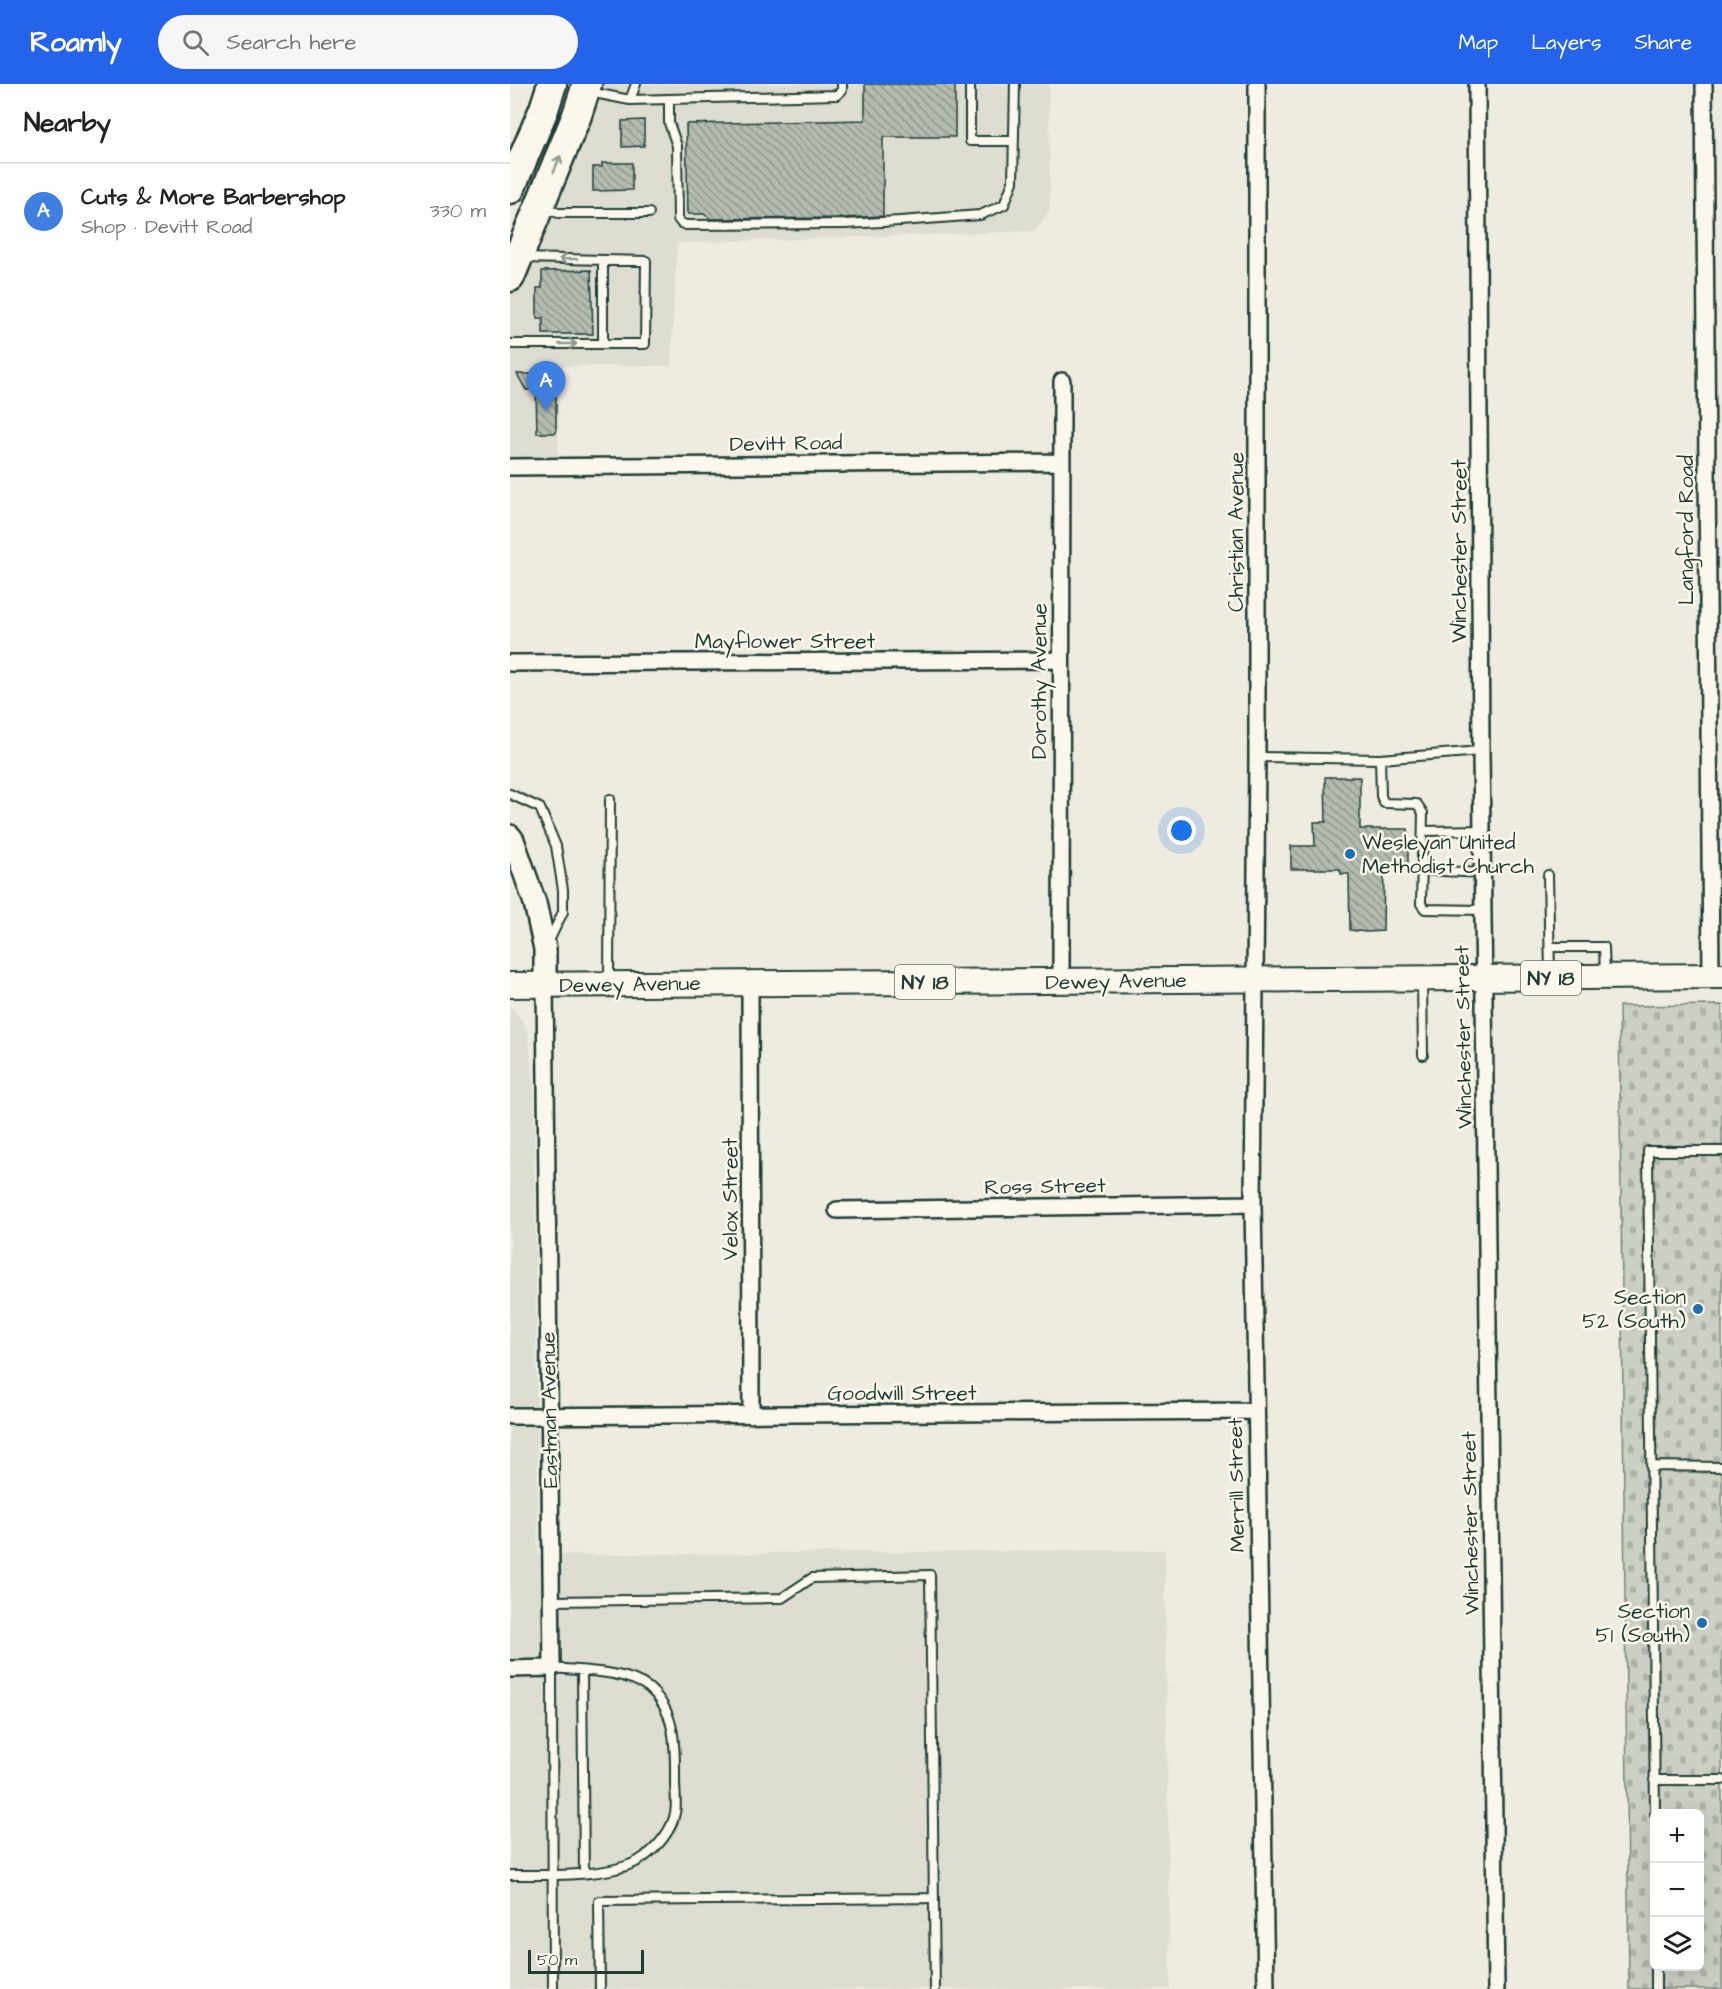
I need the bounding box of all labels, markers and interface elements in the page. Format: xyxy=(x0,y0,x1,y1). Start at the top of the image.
search box xyxy=(158,15,578,69)
text: Roamly xyxy=(30,23,122,62)
icon: search xyxy=(179,26,212,59)
text: Search here xyxy=(227,27,356,58)
text: Map xyxy=(1458,28,1498,57)
text: Layers xyxy=(1531,28,1601,57)
text: Share xyxy=(1634,28,1692,57)
text: Nearby xyxy=(24,105,111,141)
one-way arrow xyxy=(552,156,563,174)
text: Cuts & More Barbershop xyxy=(81,182,345,213)
text: A xyxy=(37,197,50,225)
text: 330 m xyxy=(429,197,486,225)
text: Shop · Devitt Road xyxy=(81,213,252,241)
one-way arrow xyxy=(559,254,579,265)
one-way arrow xyxy=(558,338,578,350)
pin: A xyxy=(526,362,566,411)
street label: Devitt Road xyxy=(729,428,843,459)
street label: Christian Avenue xyxy=(1222,452,1251,612)
street label: Langford Road xyxy=(1672,455,1703,605)
street label: Winchester Street xyxy=(1445,459,1474,643)
street label: Dorothy Avenue xyxy=(1025,603,1056,759)
street label: Mayflower Street xyxy=(695,627,876,658)
your location xyxy=(1167,816,1196,845)
place label: Wesleyan United Methodist Church xyxy=(1362,828,1535,881)
marker: Wesleyan United Methodist Church xyxy=(1343,847,1357,861)
street label: Winchester Street xyxy=(1447,944,1480,1129)
road number: NY 18 xyxy=(1521,961,1581,995)
road number: NY 18 xyxy=(895,965,955,999)
street label: Dewey Avenue xyxy=(1045,966,1187,999)
street label: Dewey Avenue xyxy=(559,969,701,1002)
street label: Velox Street xyxy=(716,1137,745,1260)
street label: Ross Street xyxy=(984,1171,1106,1202)
place label: Section 52 (South) xyxy=(1582,1283,1686,1336)
marker: Section 52 (South) xyxy=(1691,1302,1705,1316)
street label: Eastman Avenue xyxy=(534,1332,565,1488)
street label: Goodwill Street xyxy=(828,1379,977,1408)
street label: Merrill Street xyxy=(1221,1417,1252,1553)
street label: Winchester Street xyxy=(1454,1430,1487,1615)
place label: Section 51 (South) xyxy=(1596,1597,1690,1650)
marker: Section 51 (South) xyxy=(1695,1616,1709,1630)
map controls xyxy=(1650,1809,1704,1971)
button: + xyxy=(1650,1809,1704,1863)
button: − xyxy=(1650,1863,1704,1917)
button: layers xyxy=(1650,1917,1704,1971)
scale bar xyxy=(528,1947,644,1974)
text: 50 m xyxy=(537,1949,577,1971)

